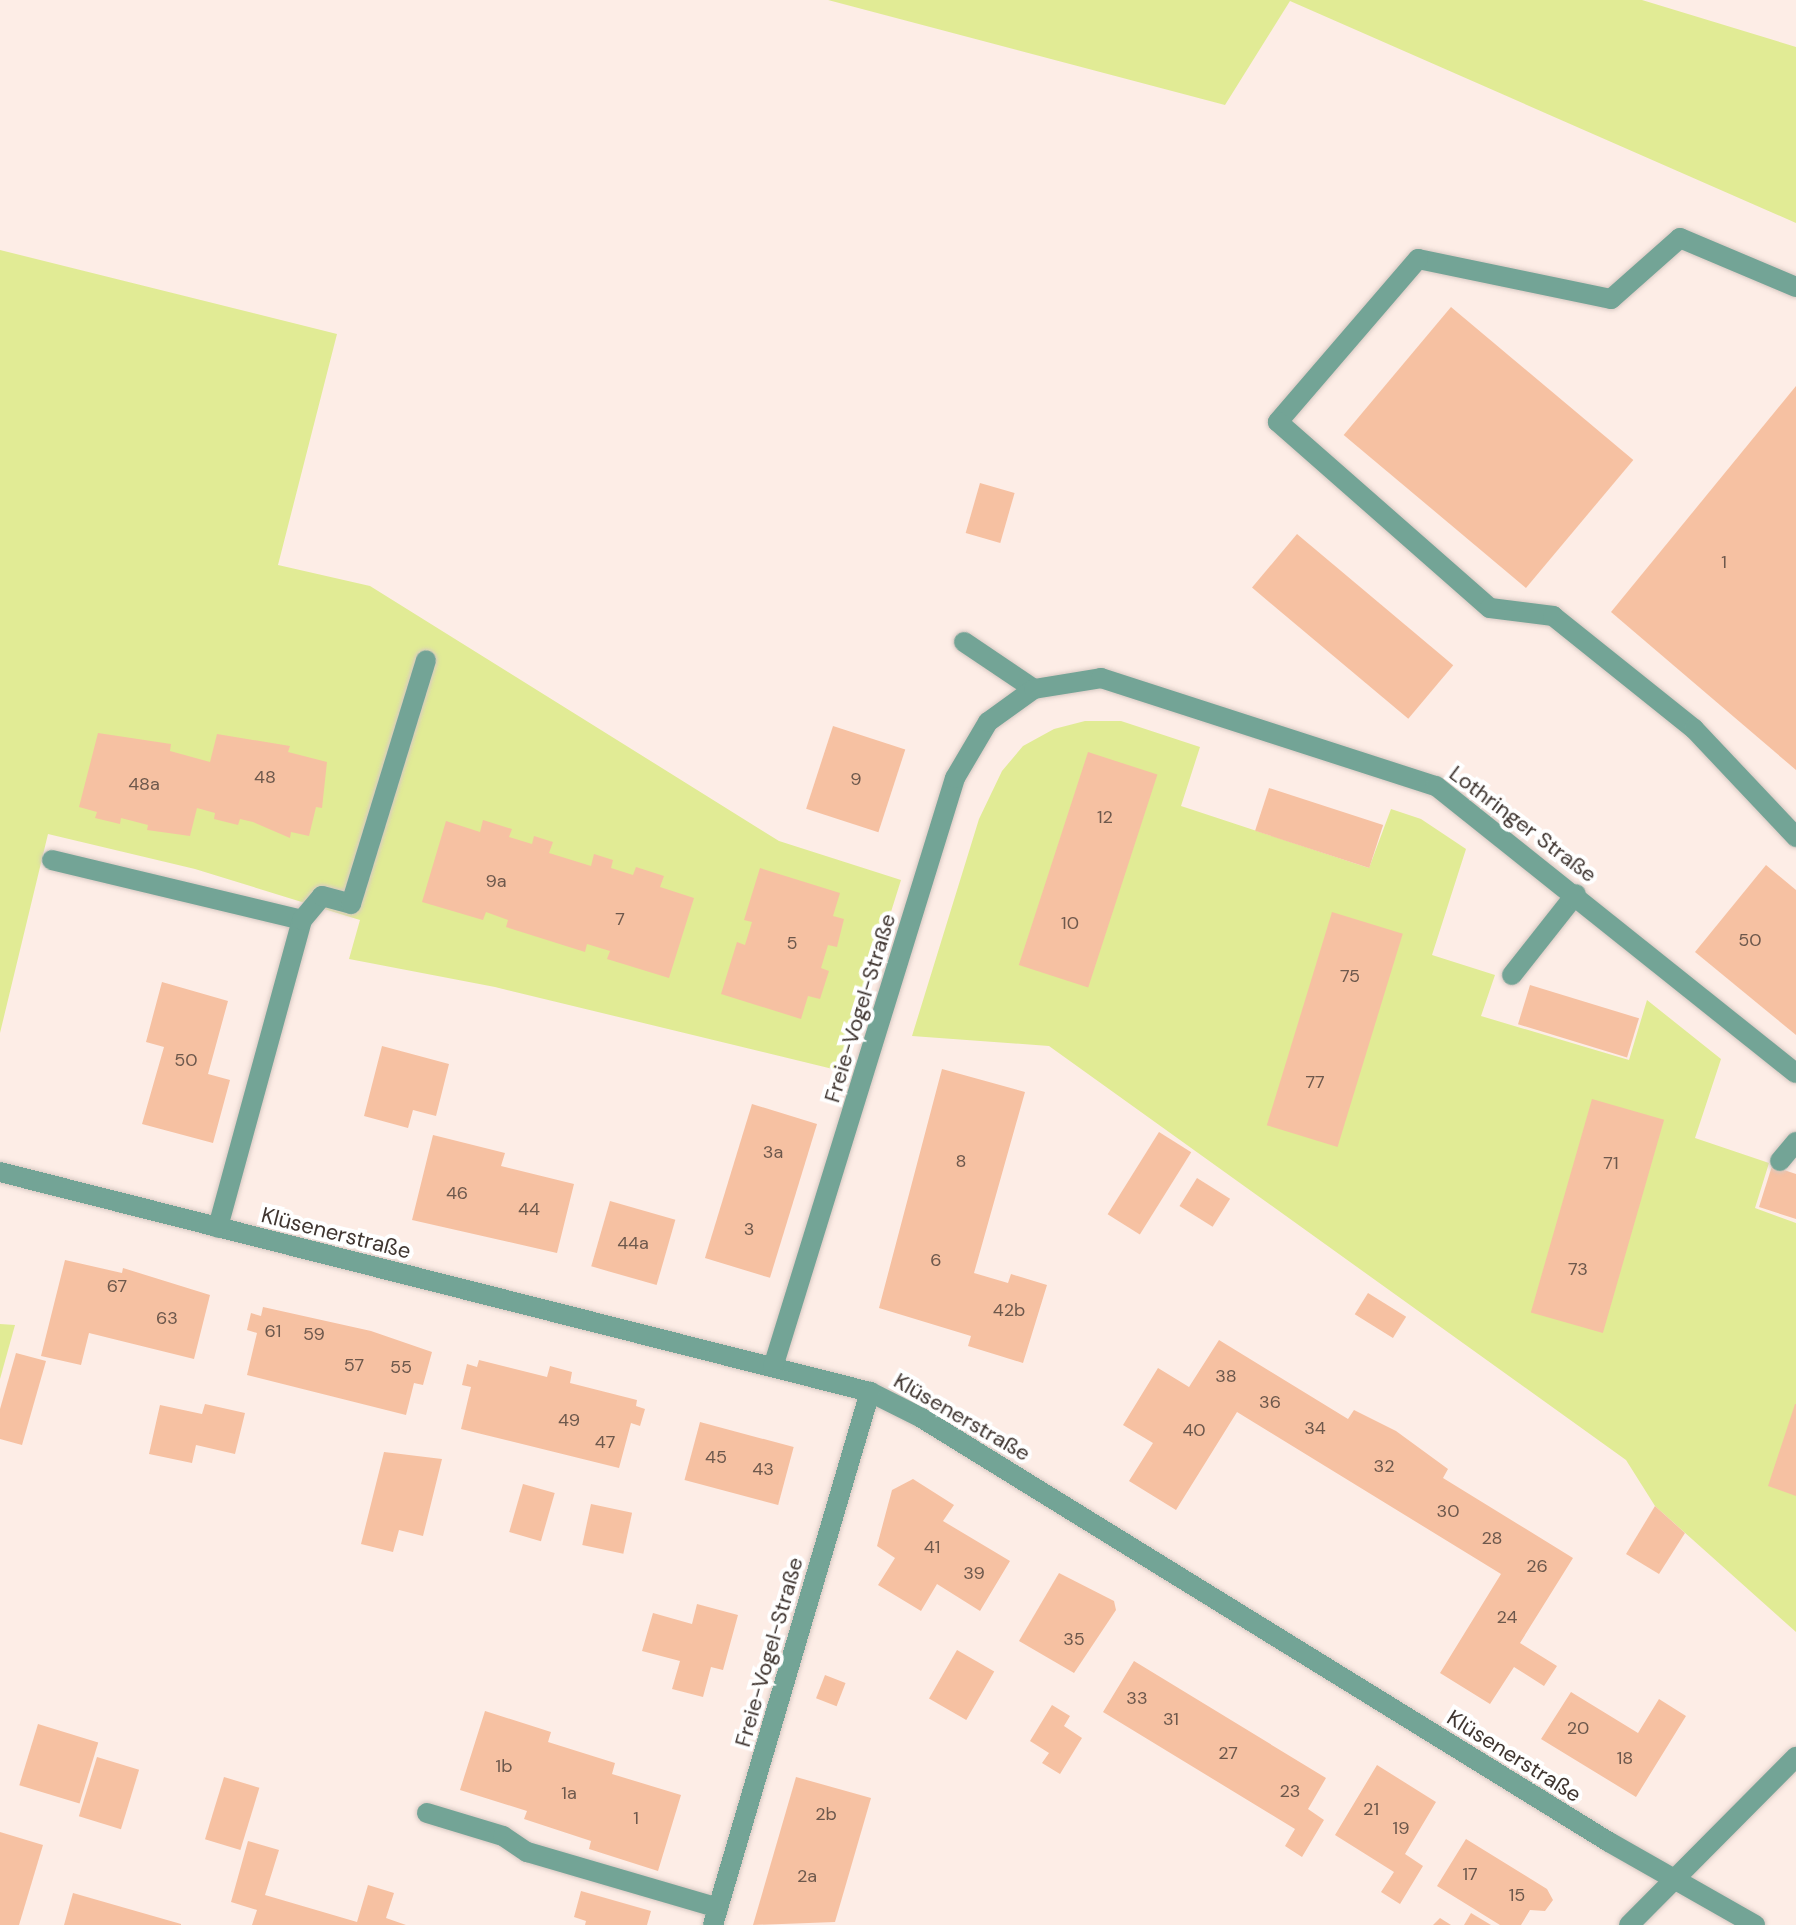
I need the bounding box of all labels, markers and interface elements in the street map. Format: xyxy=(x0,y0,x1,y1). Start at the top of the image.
house number: 1 xyxy=(1721,551,1727,573)
street label: Lothringer Straße xyxy=(1444,760,1602,888)
house number: 48 xyxy=(254,766,276,788)
house number: 9 xyxy=(850,768,862,790)
house number: 48a xyxy=(128,773,160,795)
house number: 12 xyxy=(1097,806,1113,828)
house number: 9a xyxy=(485,870,507,892)
house number: 7 xyxy=(615,908,625,930)
street label: Freie-Vogel-Straße xyxy=(819,910,901,1106)
house number: 10 xyxy=(1061,912,1079,934)
house number: 50 xyxy=(1738,929,1762,951)
house number: 5 xyxy=(787,932,797,954)
house number: 75 xyxy=(1340,965,1360,987)
house number: 50 xyxy=(174,1049,198,1071)
house number: 77 xyxy=(1305,1071,1325,1093)
house number: 3a xyxy=(763,1141,783,1163)
house number: 8 xyxy=(956,1150,966,1172)
house number: 71 xyxy=(1603,1152,1619,1174)
house number: 46 xyxy=(446,1182,468,1204)
house number: 44 xyxy=(518,1198,540,1220)
street label: Klüsenerstraße xyxy=(258,1202,414,1264)
house number: 3 xyxy=(744,1218,754,1240)
house number: 44a xyxy=(617,1232,649,1254)
house number: 6 xyxy=(930,1249,942,1271)
house number: 73 xyxy=(1568,1258,1588,1280)
house number: 67 xyxy=(107,1275,127,1297)
house number: 42b xyxy=(993,1299,1025,1321)
house number: 63 xyxy=(156,1307,178,1329)
house number: 61 xyxy=(265,1320,281,1342)
house number: 59 xyxy=(303,1323,325,1345)
house number: 57 xyxy=(344,1354,364,1376)
house number: 55 xyxy=(390,1356,412,1378)
house number: 38 xyxy=(1215,1365,1237,1387)
street label: Klüsenerstraße xyxy=(889,1367,1035,1467)
house number: 36 xyxy=(1259,1391,1281,1413)
house number: 49 xyxy=(558,1409,580,1431)
house number: 34 xyxy=(1304,1417,1326,1439)
house number: 40 xyxy=(1182,1419,1206,1441)
house number: 47 xyxy=(595,1431,615,1453)
house number: 45 xyxy=(705,1446,727,1468)
house number: 32 xyxy=(1373,1455,1395,1477)
house number: 43 xyxy=(752,1458,774,1480)
house number: 30 xyxy=(1437,1500,1459,1522)
house number: 28 xyxy=(1481,1527,1503,1549)
house number: 41 xyxy=(924,1536,940,1558)
street label: Freie-Vogel-Straße xyxy=(729,1554,809,1750)
house number: 26 xyxy=(1526,1555,1548,1577)
house number: 39 xyxy=(963,1562,985,1584)
house number: 24 xyxy=(1497,1606,1517,1628)
house number: 35 xyxy=(1063,1628,1085,1650)
house number: 33 xyxy=(1126,1687,1148,1709)
street label: Klüsenerstraße xyxy=(1442,1704,1586,1808)
house number: 31 xyxy=(1163,1708,1179,1730)
house number: 20 xyxy=(1567,1717,1589,1739)
house number: 27 xyxy=(1218,1742,1238,1764)
house number: 18 xyxy=(1617,1747,1633,1769)
house number: 1b xyxy=(496,1755,512,1777)
house number: 23 xyxy=(1279,1780,1301,1802)
house number: 1a xyxy=(561,1782,577,1804)
house number: 21 xyxy=(1363,1798,1379,1820)
house number: 2b xyxy=(815,1803,837,1825)
house number: 1 xyxy=(633,1807,639,1829)
house number: 19 xyxy=(1393,1817,1409,1839)
house number: 17 xyxy=(1462,1863,1478,1885)
house number: 2a xyxy=(797,1865,817,1887)
house number: 15 xyxy=(1509,1884,1525,1906)

